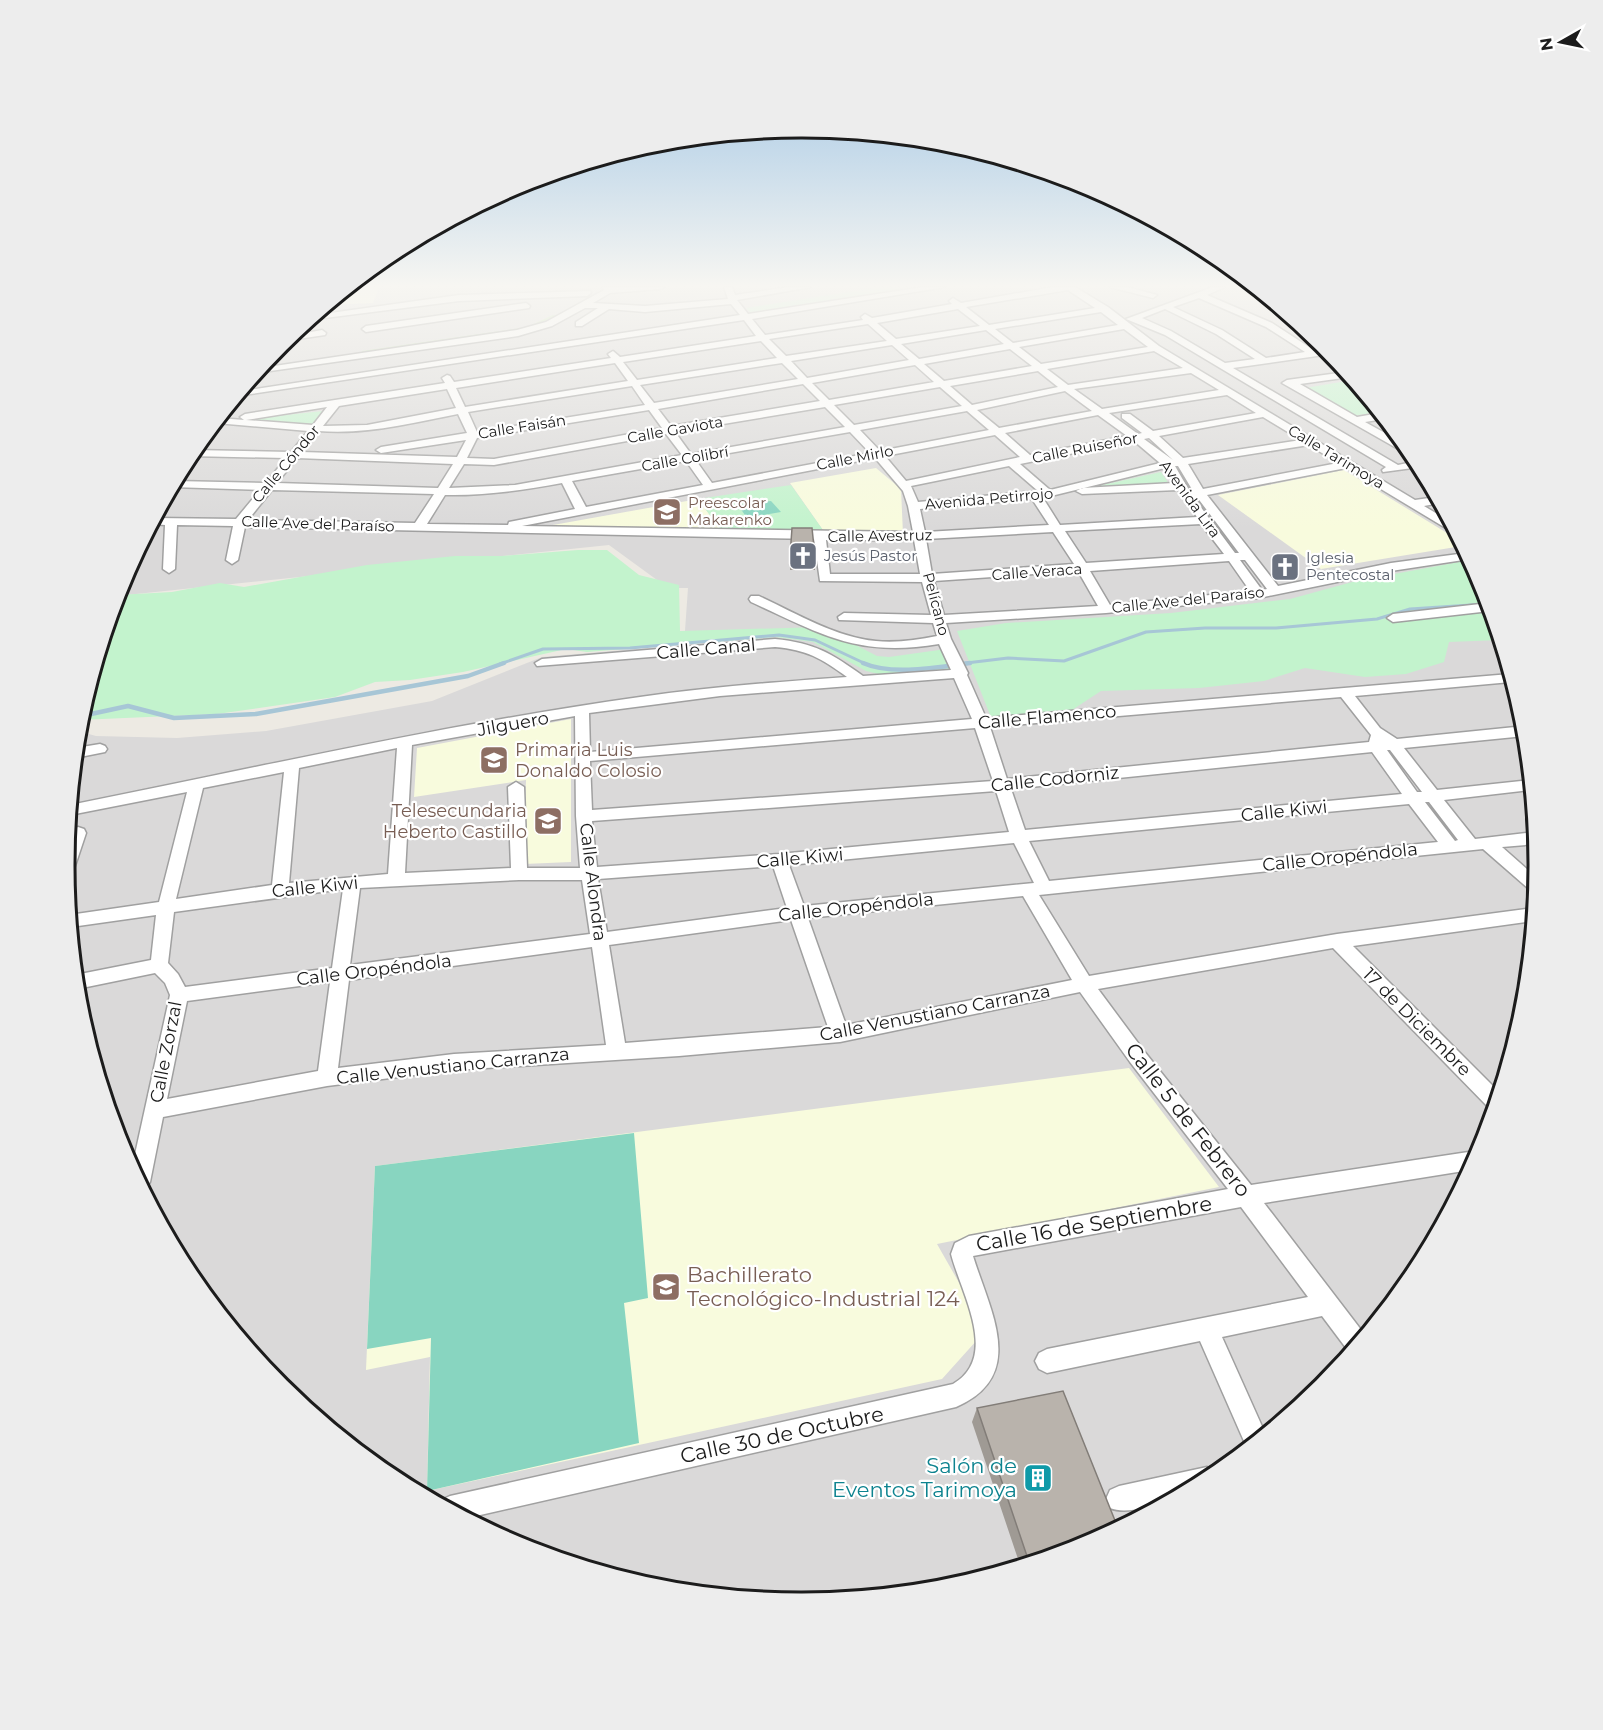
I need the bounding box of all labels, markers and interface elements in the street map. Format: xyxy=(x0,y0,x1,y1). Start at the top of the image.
north arrow xyxy=(1531,12,1591,72)
text: N xyxy=(1536,36,1557,52)
street label: Calle Faisán xyxy=(477,410,567,443)
street label: Calle Gaviota xyxy=(626,412,724,447)
street label: Calle Tarimoya xyxy=(1285,420,1388,493)
street label: Calle Cóndor xyxy=(248,421,324,507)
street label: Calle Ruiseñor xyxy=(1030,428,1139,467)
street label: Calle Colibrí xyxy=(640,441,731,476)
street label: Calle Mirlo xyxy=(815,441,895,474)
street label: Avenida Lira xyxy=(1156,456,1225,541)
street label: Avenida Petirrojo xyxy=(924,483,1054,514)
place label: Preescolar Makarenko xyxy=(688,493,772,529)
school or university icon: Preescolar Makarenko xyxy=(651,496,683,528)
street label: Calle Ave del Paraíso xyxy=(241,511,395,536)
street label: Calle Avestruz xyxy=(827,525,933,546)
church icon: Jesús Pastor xyxy=(787,540,819,572)
place label: Jesús Pastor xyxy=(823,546,917,565)
place label: Iglesia Pentecostal xyxy=(1306,548,1394,584)
church icon: Iglesia Pentecostal xyxy=(1269,551,1301,583)
street label: Calle Veraca xyxy=(991,559,1083,584)
street label: Pelícano xyxy=(919,570,954,638)
street label: Calle Ave del Paraíso xyxy=(1111,582,1265,617)
street label: Calle Canal xyxy=(656,634,756,664)
street label: Calle Flamenco xyxy=(977,700,1117,734)
street label: Jilguero xyxy=(475,707,551,741)
place label: Primaria Luis Donaldo Colosio xyxy=(515,739,662,782)
school or university icon: Primaria Luis Donaldo Colosio xyxy=(478,744,510,776)
street label: Calle Codorniz xyxy=(990,761,1120,797)
street label: Calle Kiwi xyxy=(1240,796,1328,826)
place label: Telesecundaria Heberto Castillo xyxy=(383,800,527,843)
school or university icon: Telesecundaria Heberto Castillo xyxy=(532,805,564,837)
street label: Calle Alondra xyxy=(575,822,611,942)
street label: Calle Oropéndola xyxy=(1261,838,1419,876)
street label: Calle Kiwi xyxy=(756,843,844,873)
street label: Calle Kiwi xyxy=(271,872,359,902)
street label: Calle Oropéndola xyxy=(777,888,935,926)
street label: Calle Oropéndola xyxy=(295,950,453,990)
street label: 17 de Diciembre xyxy=(1358,963,1476,1081)
street label: Calle Venustiano Carranza xyxy=(818,980,1052,1046)
street label: Calle Zorzal xyxy=(145,999,187,1105)
street label: Calle 5 de Febrero xyxy=(1121,1038,1256,1202)
street label: Calle Venustiano Carranza xyxy=(335,1043,571,1089)
street label: Calle 16 de Septiembre xyxy=(974,1190,1214,1257)
place label: Bachillerato Tecnológico-Industrial 124 xyxy=(687,1262,960,1311)
school or university icon: Bachillerato Tecnológico-Industrial 124 xyxy=(650,1271,682,1303)
street label: Calle 30 de Octubre xyxy=(678,1401,886,1468)
place label: Salón de Eventos Tarimoya xyxy=(832,1453,1017,1502)
building icon: Salón de Eventos Tarimoya xyxy=(1022,1462,1054,1494)

